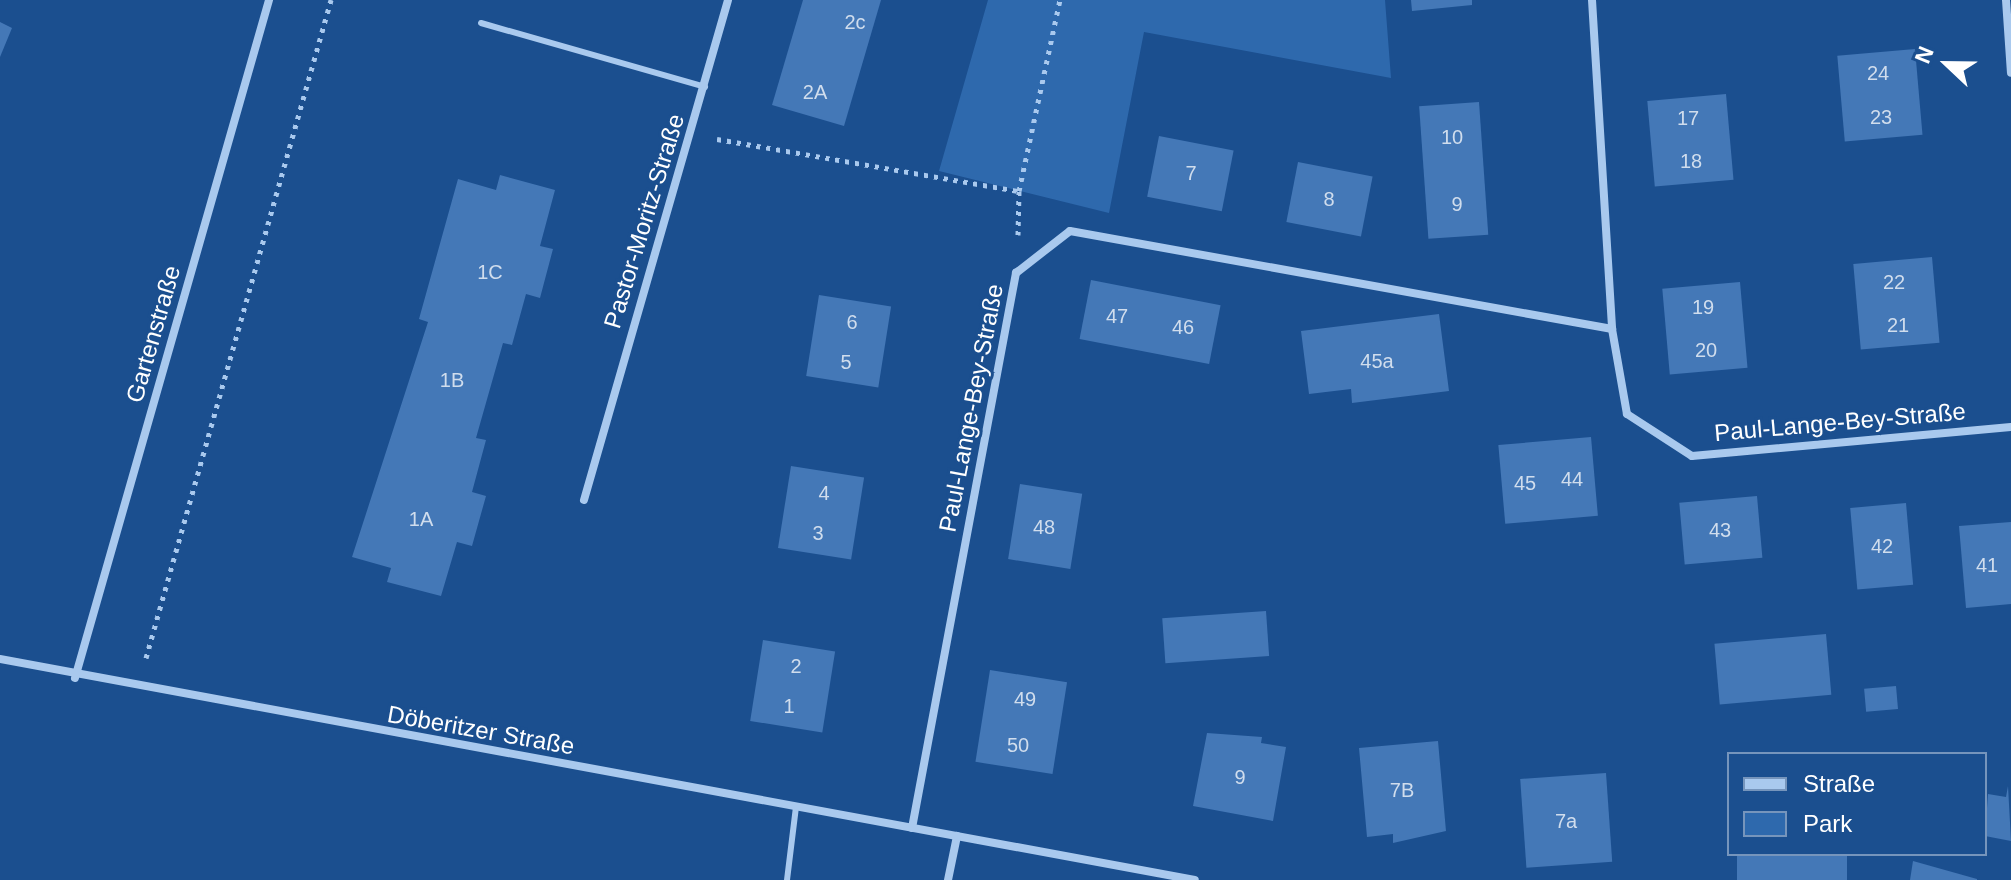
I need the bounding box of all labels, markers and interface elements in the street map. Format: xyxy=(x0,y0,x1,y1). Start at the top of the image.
house number: 2c xyxy=(844,10,866,34)
north arrow xyxy=(1907,24,1987,104)
text: N xyxy=(1910,43,1939,67)
house number: 24 xyxy=(1867,61,1889,85)
house number: 2A xyxy=(803,80,827,104)
house number: 23 xyxy=(1870,105,1892,129)
house number: 17 xyxy=(1677,106,1699,130)
street label: Pastor-Moritz-Straße xyxy=(598,110,690,332)
house number: 10 xyxy=(1441,125,1463,149)
house number: 18 xyxy=(1680,149,1702,173)
house number: 7 xyxy=(1185,161,1197,185)
house number: 8 xyxy=(1323,187,1335,211)
house number: 9 xyxy=(1451,192,1463,216)
house number: 1C xyxy=(477,260,503,284)
street label: Gartenstraße xyxy=(120,262,186,406)
house number: 22 xyxy=(1883,270,1905,294)
street label: Paul-Lange-Bey-Straße xyxy=(933,282,1009,534)
house number: 19 xyxy=(1692,295,1714,319)
house number: 47 xyxy=(1106,304,1128,328)
house number: 6 xyxy=(846,310,858,334)
house number: 21 xyxy=(1887,313,1909,337)
house number: 46 xyxy=(1172,315,1194,339)
house number: 20 xyxy=(1695,338,1717,362)
house number: 45a xyxy=(1360,349,1394,373)
house number: 5 xyxy=(840,350,852,374)
house number: 1B xyxy=(440,368,464,392)
street label: Paul-Lange-Bey-Straße xyxy=(1713,397,1967,447)
house number: 44 xyxy=(1561,467,1583,491)
house number: 45 xyxy=(1514,471,1536,495)
house number: 4 xyxy=(818,481,830,505)
house number: 1A xyxy=(409,507,433,531)
house number: 48 xyxy=(1033,515,1055,539)
house number: 43 xyxy=(1709,518,1731,542)
house number: 3 xyxy=(812,521,824,545)
house number: 42 xyxy=(1871,534,1893,558)
house number: 41 xyxy=(1976,553,1998,577)
house number: 2 xyxy=(790,654,802,678)
house number: 49 xyxy=(1014,687,1036,711)
house number: 1 xyxy=(783,694,795,718)
street label: Döberitzer Straße xyxy=(385,699,577,761)
house number: 50 xyxy=(1007,733,1029,757)
legend xyxy=(1727,752,1987,856)
house number: 9 xyxy=(1234,765,1246,789)
text: Straße xyxy=(1803,770,1875,797)
house number: 7B xyxy=(1390,778,1414,802)
house number: 7a xyxy=(1555,809,1577,833)
text: Park xyxy=(1803,810,1852,837)

